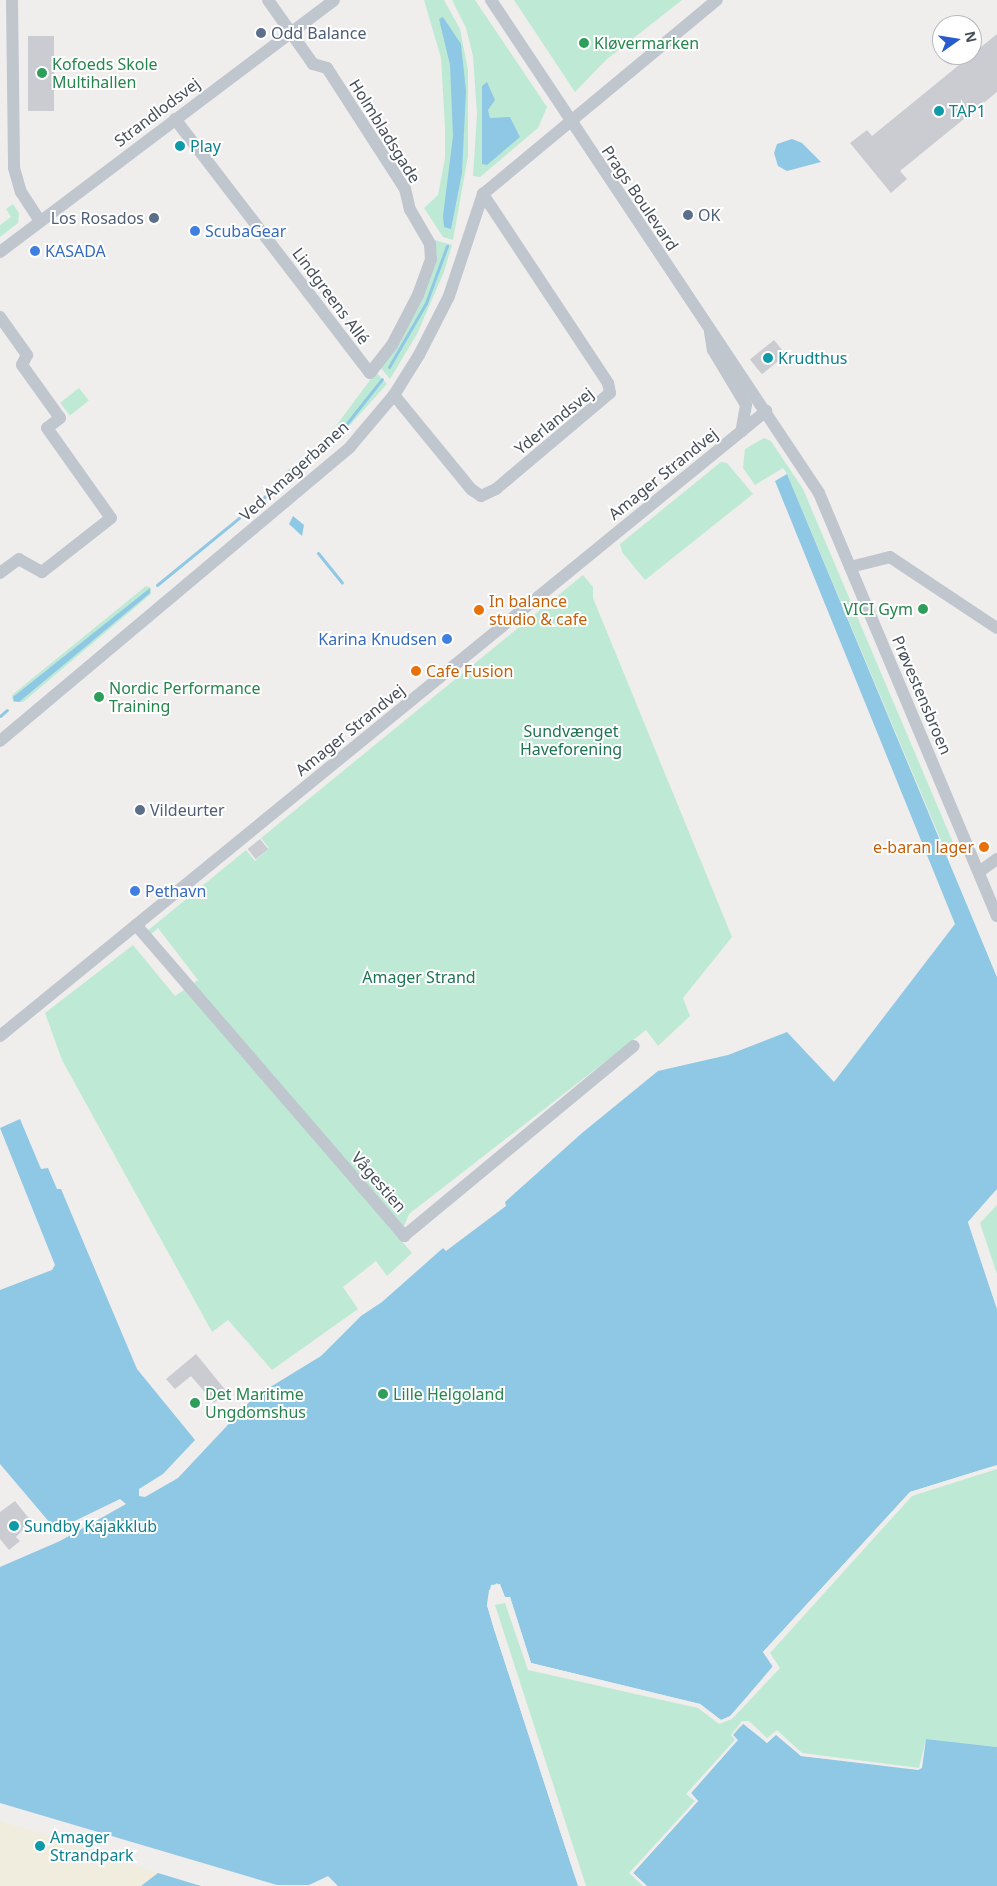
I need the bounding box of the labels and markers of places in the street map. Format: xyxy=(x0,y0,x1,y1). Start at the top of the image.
place label: Odd Balance xyxy=(271,23,366,43)
marker: Odd Balance xyxy=(255,27,267,39)
place label: Kløvermarken xyxy=(594,33,699,53)
marker: Kløvermarken xyxy=(578,37,590,49)
place label: Kofoeds Skole Multihallen xyxy=(52,54,158,92)
marker: Kofoeds Skole Multihallen xyxy=(36,67,48,79)
place label: TAP1 xyxy=(949,101,986,121)
marker: TAP1 xyxy=(933,105,945,117)
place label: Play xyxy=(190,136,221,156)
marker: Play xyxy=(174,140,186,152)
place label: OK xyxy=(698,205,720,225)
place label: Los Rosados xyxy=(51,208,144,228)
marker: OK xyxy=(682,209,694,221)
marker: Los Rosados xyxy=(148,212,160,224)
place label: ScubaGear xyxy=(205,221,286,241)
marker: ScubaGear xyxy=(189,225,201,237)
place label: KASADA xyxy=(45,241,106,261)
marker: KASADA xyxy=(29,245,41,257)
place label: Krudthus xyxy=(778,348,847,368)
marker: Krudthus xyxy=(762,352,774,364)
place label: In balance studio & cafe xyxy=(489,591,587,629)
place label: VICI Gym xyxy=(844,599,913,619)
marker: VICI Gym xyxy=(917,603,929,615)
marker: In balance studio & cafe xyxy=(473,604,485,616)
place label: Karina Knudsen xyxy=(318,629,437,649)
marker: Karina Knudsen xyxy=(441,633,453,645)
place label: Cafe Fusion xyxy=(426,661,513,681)
marker: Cafe Fusion xyxy=(410,665,422,677)
place label: Nordic Performance Training xyxy=(109,678,261,716)
marker: Nordic Performance Training xyxy=(93,691,105,703)
place label: Vildeurter xyxy=(150,800,225,820)
marker: Vildeurter xyxy=(134,804,146,816)
place label: e-baran lager xyxy=(873,837,974,857)
marker: e-baran lager xyxy=(978,841,990,853)
place label: Pethavn xyxy=(145,881,206,901)
marker: Pethavn xyxy=(129,885,141,897)
place label: Det Maritime Ungdomshus xyxy=(205,1384,306,1422)
place label: Lille Helgoland xyxy=(393,1384,504,1404)
marker: Lille Helgoland xyxy=(377,1388,389,1400)
marker: Det Maritime Ungdomshus xyxy=(189,1397,201,1409)
place label: Sundby Kajakklub xyxy=(24,1516,157,1536)
marker: Sundby Kajakklub xyxy=(8,1520,20,1532)
place label: Amager Strandpark xyxy=(50,1827,134,1865)
marker: Amager Strandpark xyxy=(34,1840,46,1852)

